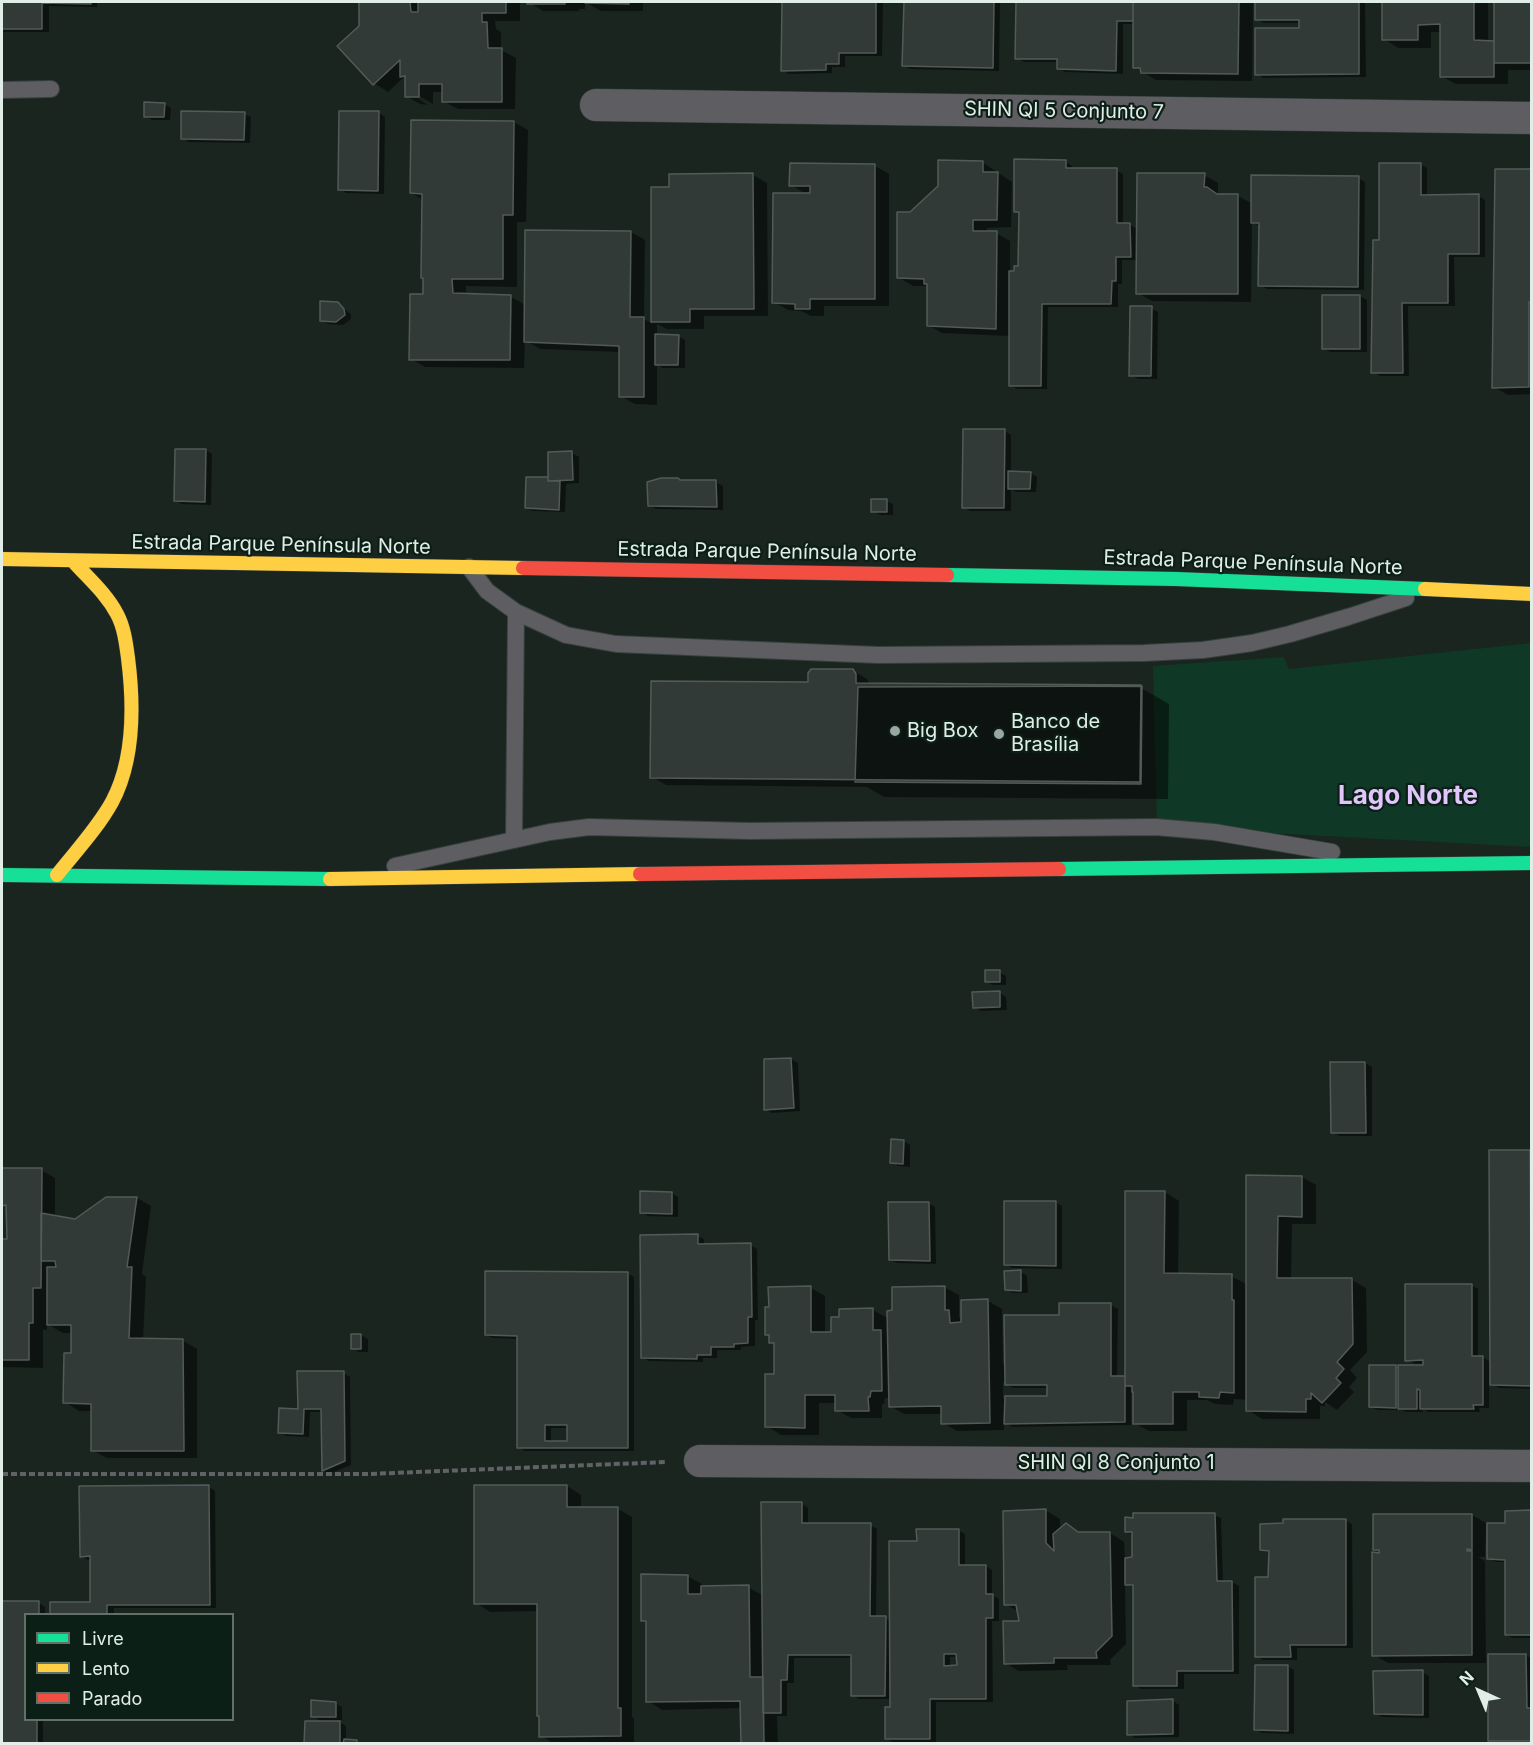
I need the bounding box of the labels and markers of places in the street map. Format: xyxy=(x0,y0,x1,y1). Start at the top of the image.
place label: Banco de Brasília xyxy=(1011,710,1100,757)
place label: Big Box xyxy=(907,719,978,743)
marker: Big Box xyxy=(888,724,902,738)
marker: Banco de Brasília xyxy=(992,727,1006,741)

